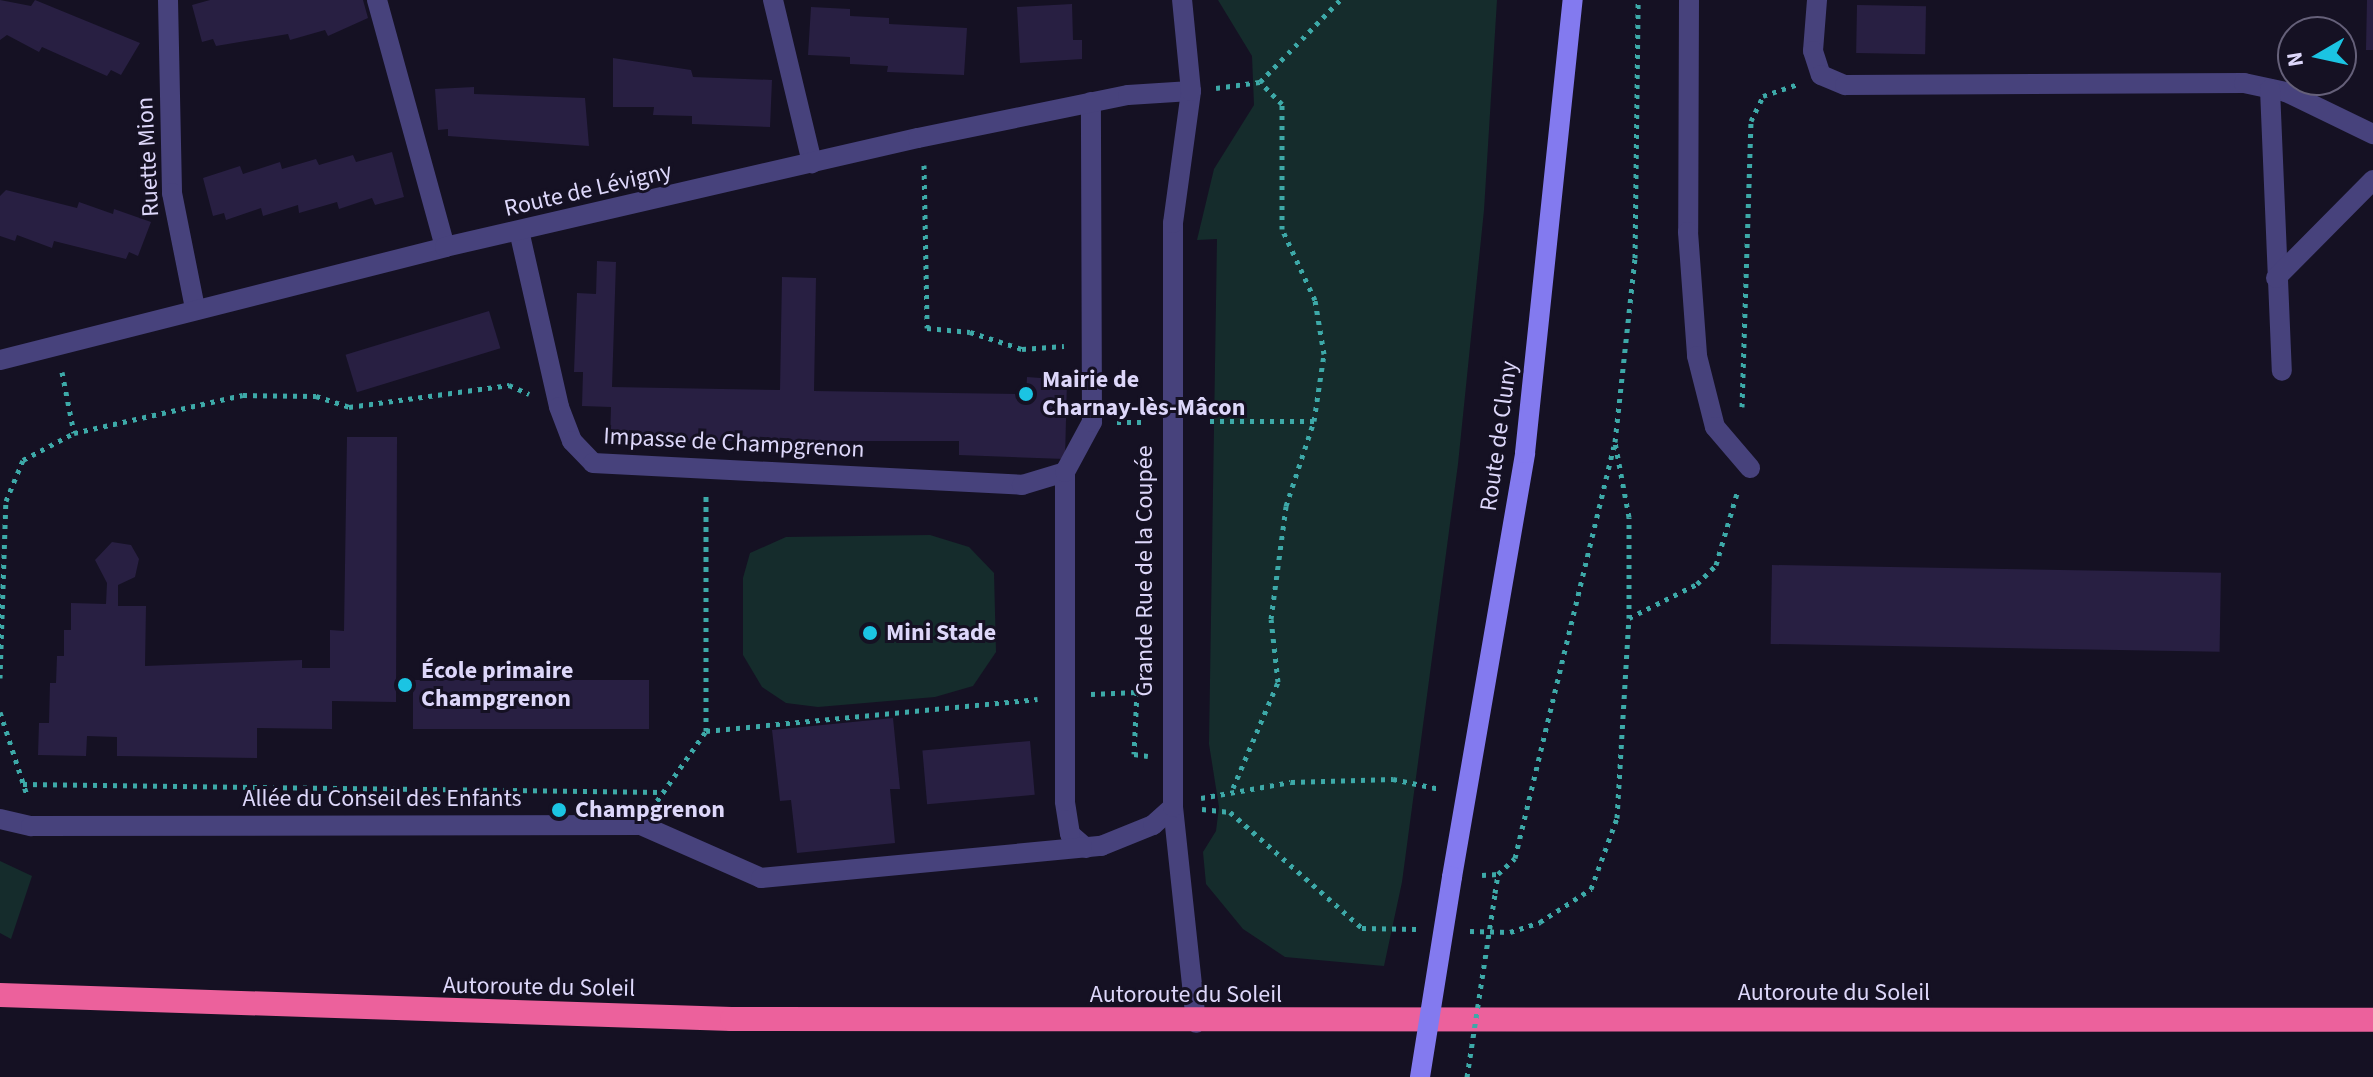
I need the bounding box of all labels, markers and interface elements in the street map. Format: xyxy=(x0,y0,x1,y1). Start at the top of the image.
north arrow xyxy=(2277,16,2357,96)
text: N xyxy=(2278,50,2312,69)
street label: Ruette Mion xyxy=(130,96,166,218)
street label: Route de Lévigny xyxy=(501,157,675,223)
street label: Route de Cluny xyxy=(1474,359,1524,513)
place label: Mairie de Charnay-lès-Mâcon xyxy=(1042,366,1245,422)
marker: Mairie de Charnay-lès-Mâcon xyxy=(1017,385,1035,403)
street label: Impasse de Champgrenon xyxy=(603,422,865,464)
street label: Grande Rue de la Coupée xyxy=(1131,445,1159,697)
place label: Mini Stade xyxy=(886,619,996,647)
marker: Mini Stade xyxy=(861,624,879,642)
place label: École primaire Champgrenon xyxy=(421,657,573,713)
marker: École primaire Champgrenon xyxy=(396,676,414,694)
street label: Allée du Conseil des Enfants xyxy=(242,785,522,813)
place label: Champgrenon xyxy=(575,796,725,824)
marker: Champgrenon xyxy=(550,801,568,819)
street label: Autoroute du Soleil xyxy=(443,971,635,1003)
street label: Autoroute du Soleil xyxy=(1738,979,1930,1007)
street label: Autoroute du Soleil xyxy=(1090,981,1282,1009)

